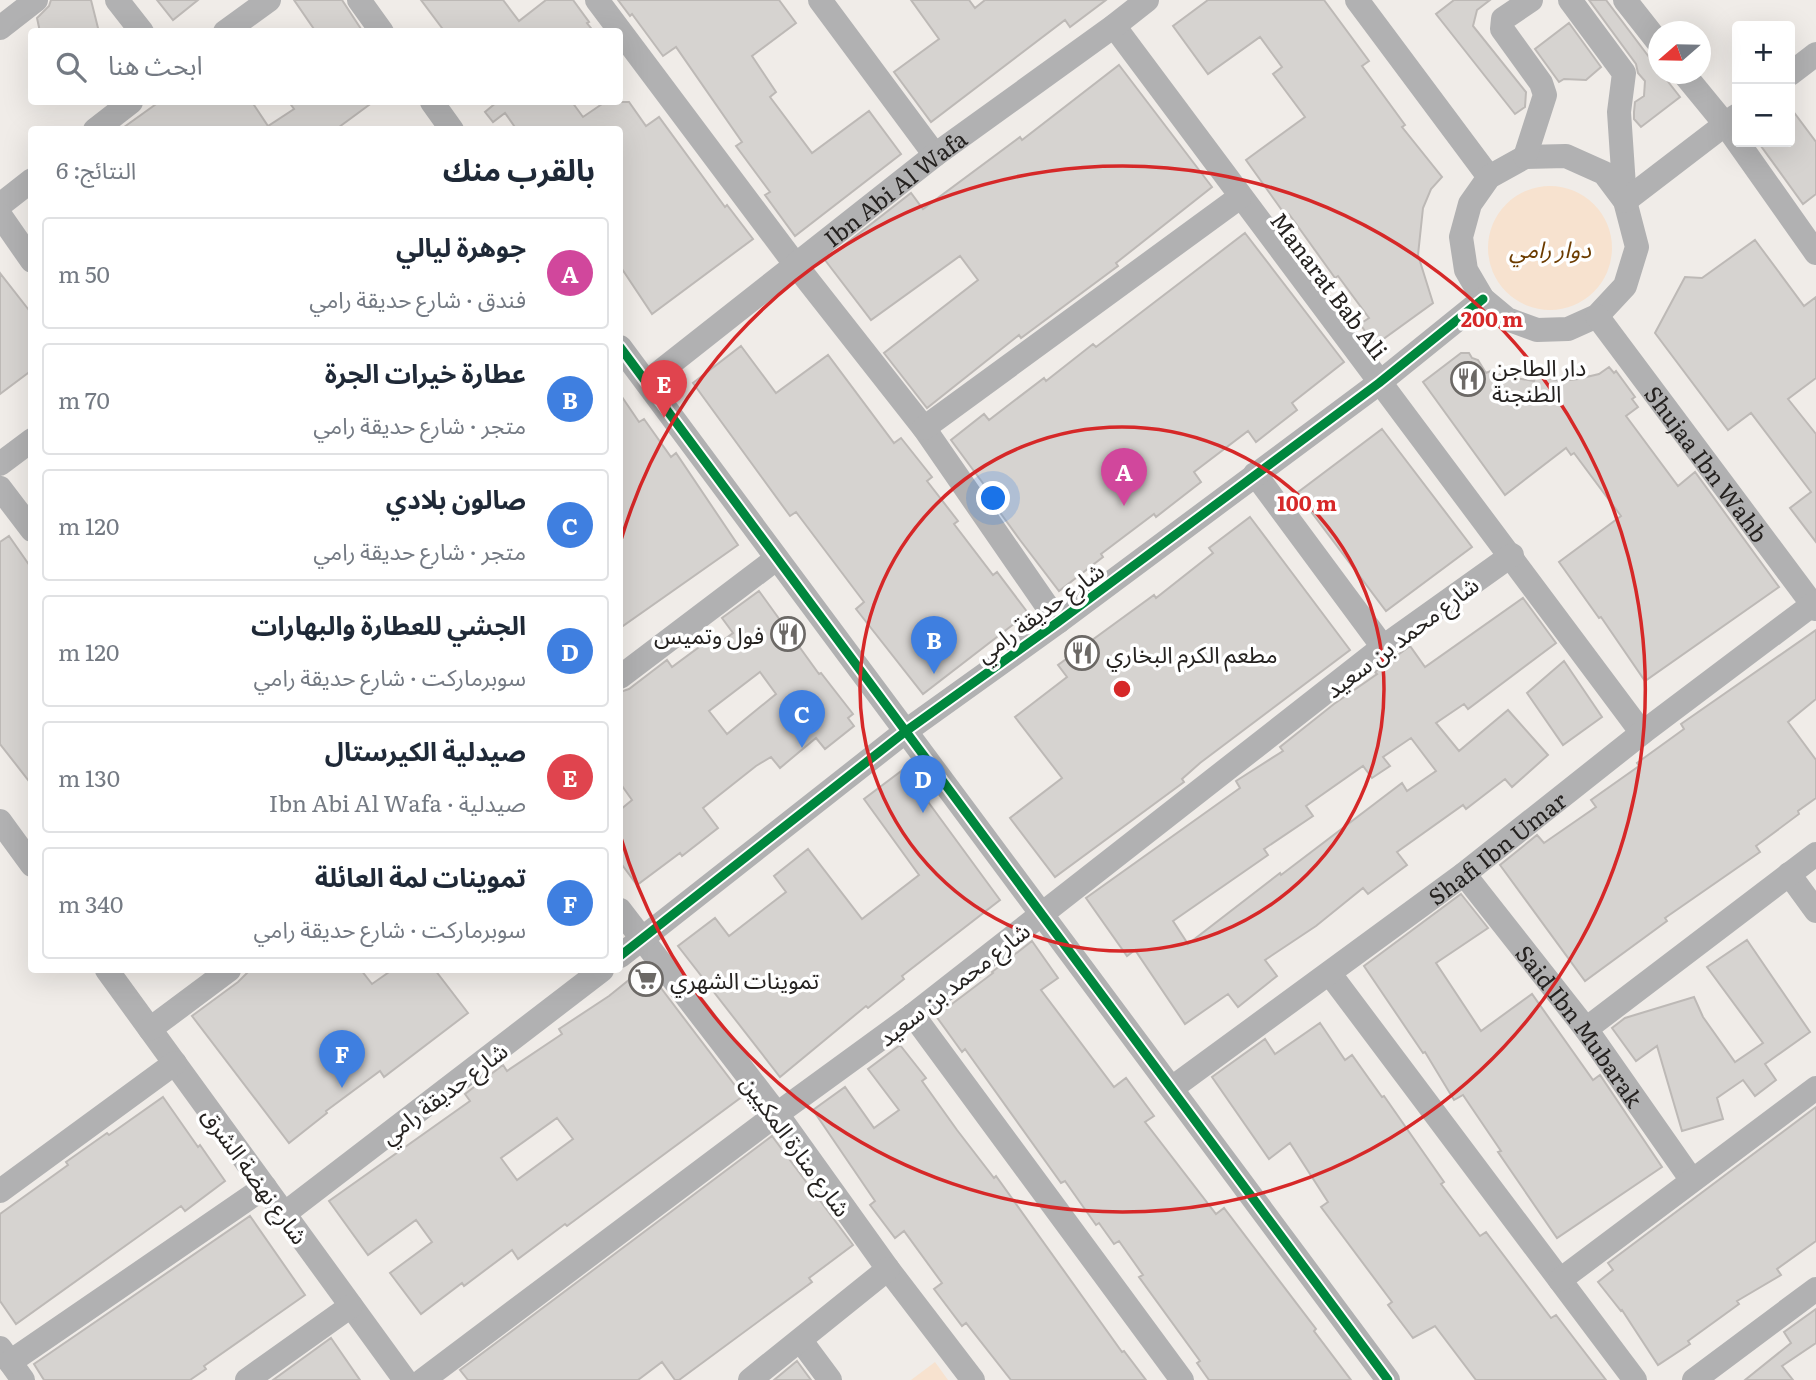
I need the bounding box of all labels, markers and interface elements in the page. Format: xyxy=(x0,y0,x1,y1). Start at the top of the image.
north arrow xyxy=(1648,21,1711,84)
map controls xyxy=(1732,21,1795,147)
button: + xyxy=(1732,21,1795,84)
search box xyxy=(28,28,623,105)
text: ابحث هنا xyxy=(108,44,203,83)
icon: search xyxy=(52,48,90,86)
button: − xyxy=(1732,84,1795,147)
street label: Ibn Abi Al Wafa xyxy=(816,120,974,254)
text: بالقرب منك xyxy=(443,146,595,190)
text: النتائج: 6 xyxy=(56,152,136,186)
street label: Manarat Bab Ali xyxy=(1263,204,1397,366)
text: جوهرة ليالي xyxy=(396,226,526,265)
park label: دوار رامي xyxy=(1509,231,1592,268)
text: 50 m xyxy=(58,256,110,290)
text: A xyxy=(561,256,579,290)
text: فندق · شارع حديقة رامي xyxy=(309,281,526,315)
text: 200 m xyxy=(1461,302,1523,333)
place label: دار الطاجن الطنجنة xyxy=(1492,349,1586,409)
text: عطارة خيرات الجرة xyxy=(325,352,526,391)
pin: E xyxy=(641,360,687,418)
restaurant icon: دار الطاجن الطنجنة xyxy=(1449,360,1487,398)
street label: Shujaa Ibn Wahb xyxy=(1637,378,1777,549)
text: 70 m xyxy=(58,382,110,416)
text: B xyxy=(562,382,578,416)
text: متجر · شارع حديقة رامي xyxy=(313,407,526,441)
pin: A xyxy=(1101,448,1147,506)
text: صالون بلادي xyxy=(386,478,526,517)
your location xyxy=(976,481,1010,515)
text: 100 m xyxy=(1277,486,1337,517)
text: 120 m xyxy=(58,508,119,542)
text: C xyxy=(562,508,578,542)
text: متجر · شارع حديقة رامي xyxy=(313,533,526,567)
street label: شارع حديقة رامي xyxy=(968,553,1112,671)
street label: شارع محمد بن سعيد xyxy=(1317,567,1486,707)
text: الجشي للعطارة والبهارات xyxy=(251,604,526,643)
restaurant icon: فول وتميس xyxy=(769,615,807,653)
pin: B xyxy=(911,616,957,674)
place label: فول وتميس xyxy=(654,617,764,651)
text: 120 m xyxy=(58,634,119,668)
text: D xyxy=(561,634,579,668)
restaurant icon: مطعم الكرم البخاري xyxy=(1063,634,1101,672)
place label: مطعم الكرم البخاري xyxy=(1106,636,1278,673)
text: سوبرماركت · شارع حديقة رامي xyxy=(253,659,526,693)
centre of rings xyxy=(1110,677,1134,701)
pin: C xyxy=(779,690,825,748)
text: صيدلية الكيرستال xyxy=(325,730,526,769)
pin: D xyxy=(900,755,946,813)
text: 130 m xyxy=(58,760,120,794)
text: E xyxy=(562,760,578,794)
street label: Shafi Ibn Umar xyxy=(1420,783,1573,912)
text: صيدلية · Ibn Abi Al Wafa xyxy=(269,785,526,819)
text: تموينات لمة العائلة xyxy=(315,856,526,895)
text: 340 m xyxy=(58,886,123,920)
text: F xyxy=(563,886,577,920)
text: سوبرماركت · شارع حديقة رامي xyxy=(253,911,526,945)
street label: شارع محمد بن سعيد xyxy=(870,913,1037,1055)
street label: Said Ibn Mubarak xyxy=(1509,937,1653,1114)
supermarket icon: تموينات الشهري xyxy=(627,960,665,998)
place label: تموينات الشهري xyxy=(670,962,819,998)
pin: F xyxy=(319,1030,365,1088)
street label: شارع حديقة رامي xyxy=(372,1033,515,1153)
street label: شارع منارة المكيين xyxy=(732,1067,860,1224)
street label: شارع نهضة الشرق xyxy=(193,1099,317,1252)

